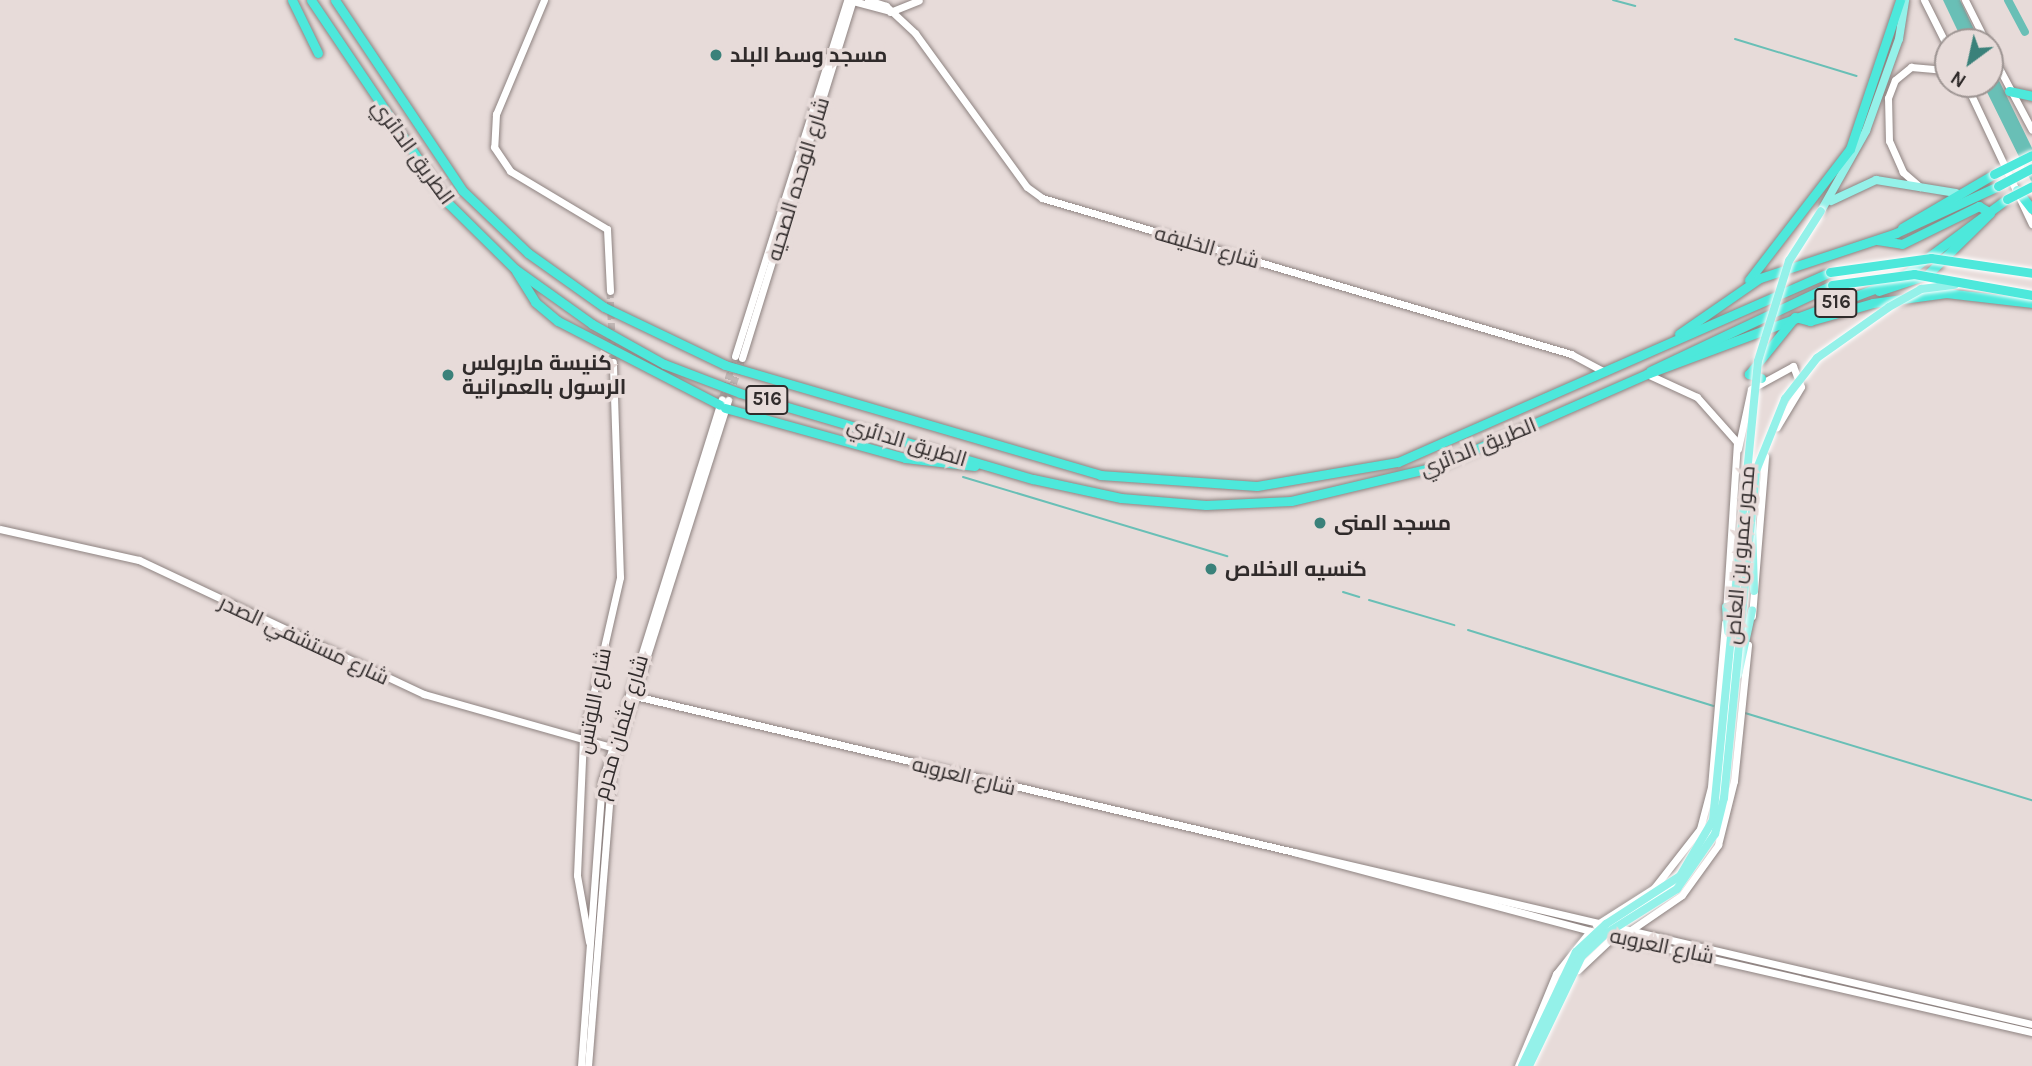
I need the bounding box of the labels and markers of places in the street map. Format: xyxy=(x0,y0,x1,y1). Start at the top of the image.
place label: مسجد وسط البلد xyxy=(730,42,887,68)
marker: مسجد وسط البلد xyxy=(708,47,724,63)
place label: كنيسة ماربولس الرسول بالعمرانية xyxy=(462,350,626,400)
marker: كنيسة ماربولس الرسول بالعمرانية xyxy=(440,367,456,383)
place label: مسجد المنى xyxy=(1334,510,1451,536)
marker: مسجد المنى xyxy=(1312,515,1328,531)
place label: كنسيه الاخلاص xyxy=(1225,556,1367,582)
marker: كنسيه الاخلاص xyxy=(1203,561,1219,577)

